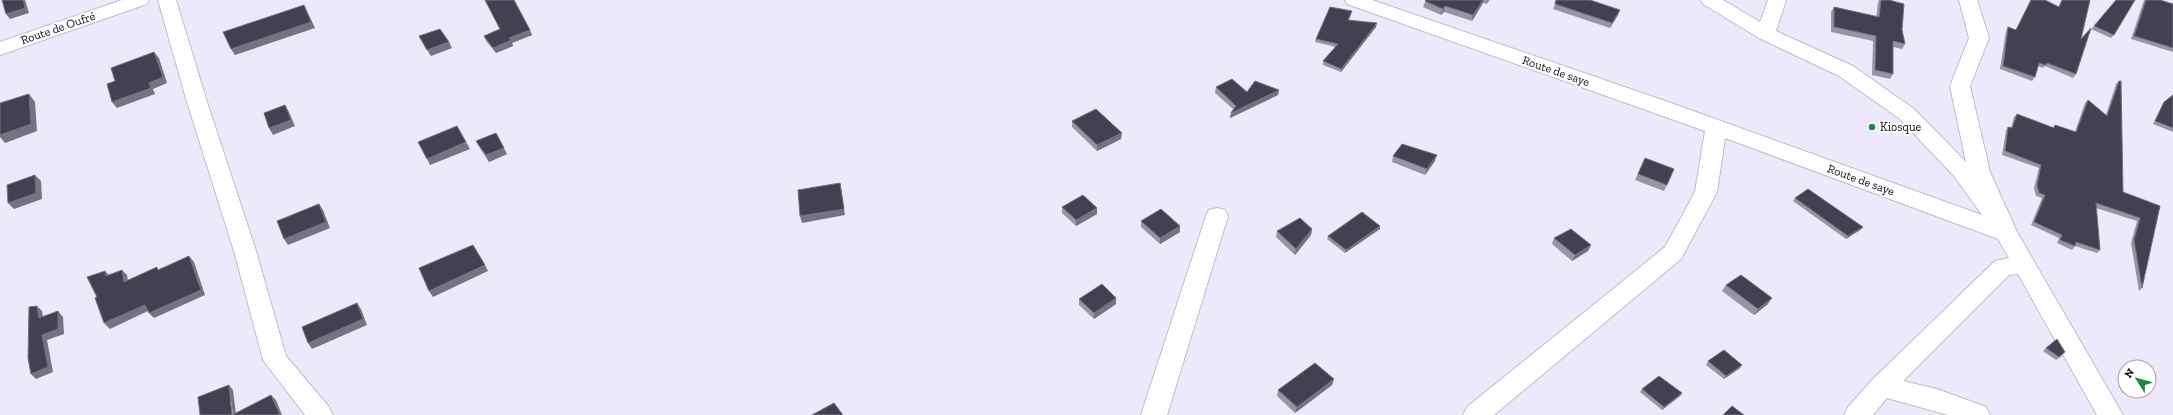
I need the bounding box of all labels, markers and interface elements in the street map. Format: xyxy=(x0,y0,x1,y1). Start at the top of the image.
street label: Route de Oufré xyxy=(19,9,97,47)
street label: Route de saye xyxy=(1520,53,1592,89)
place label: Kiosque xyxy=(1880,120,1922,134)
marker: Kiosque xyxy=(1867,122,1877,132)
street label: Route de saye xyxy=(1826,161,1897,199)
north arrow xyxy=(2117,359,2157,399)
text: N xyxy=(2122,366,2138,381)

